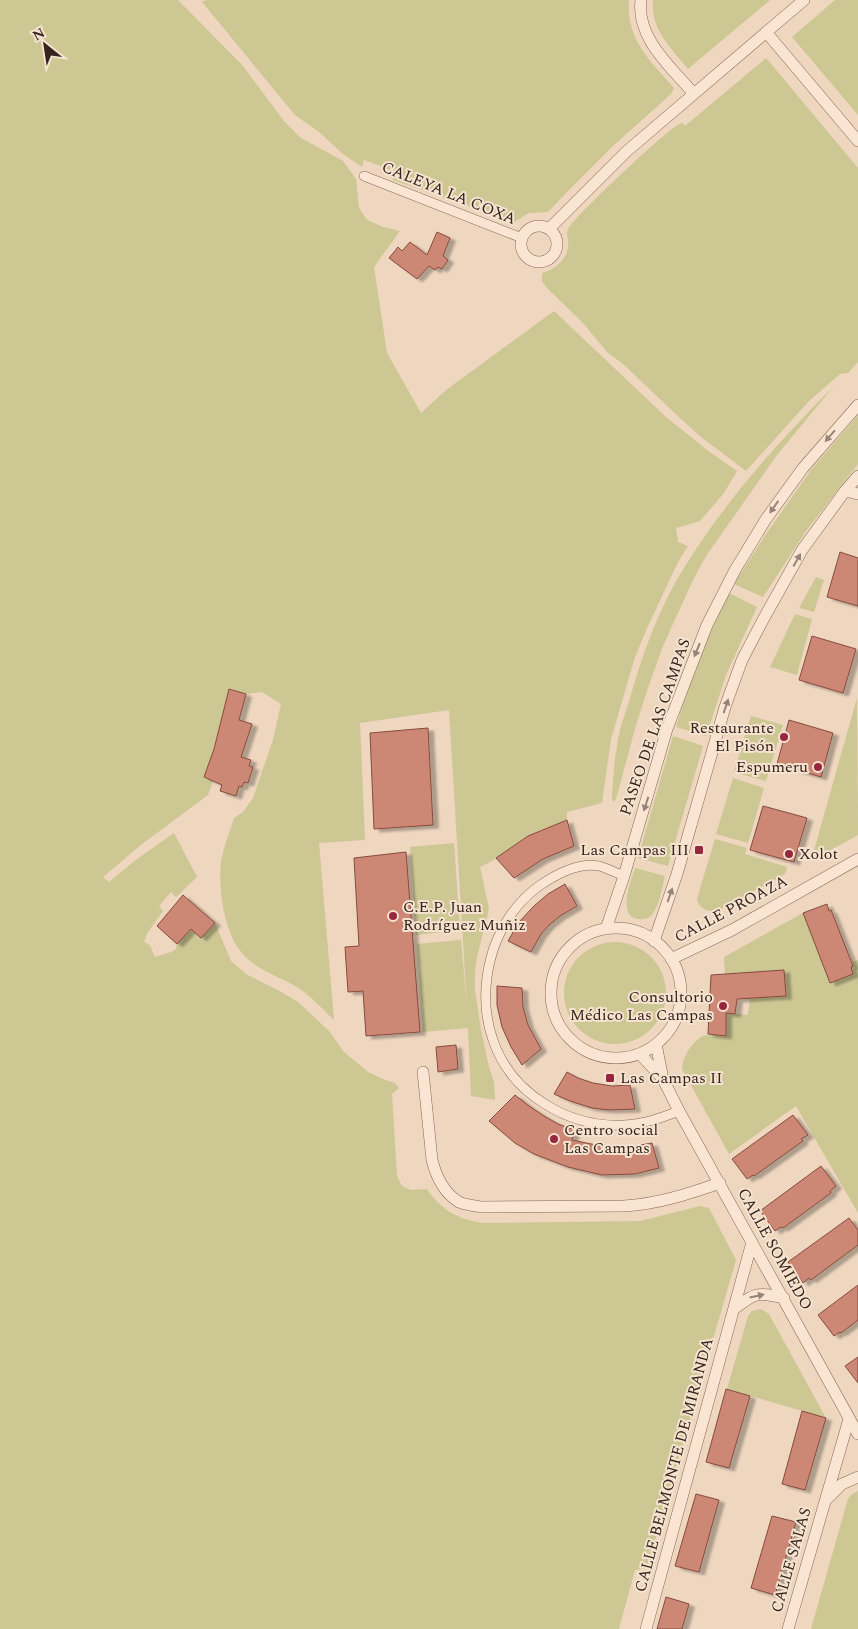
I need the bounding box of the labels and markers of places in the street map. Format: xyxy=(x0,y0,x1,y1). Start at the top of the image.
place label: Restaurante El Pisón xyxy=(689,716,774,758)
marker: Restaurante El Pisón xyxy=(778,731,790,743)
place label: Espumeru xyxy=(736,755,808,779)
marker: Espumeru xyxy=(812,761,824,773)
place label: Las Campas III xyxy=(580,838,689,862)
place label: Xolot xyxy=(799,842,839,866)
marker: Las Campas III xyxy=(693,844,705,856)
marker: Xolot xyxy=(783,848,795,860)
place label: C.E.P. Juan Rodríguez Muñiz xyxy=(403,895,526,937)
marker: C.E.P. Juan Rodríguez Muñiz xyxy=(387,910,399,922)
place label: Consultorio Médico Las Campas xyxy=(570,985,713,1027)
marker: Consultorio Médico Las Campas xyxy=(717,1000,729,1012)
place label: Las Campas II xyxy=(620,1066,722,1090)
marker: Las Campas II xyxy=(604,1072,616,1084)
place label: Centro social Las Campas xyxy=(564,1118,658,1160)
marker: Centro social Las Campas xyxy=(548,1133,560,1145)

